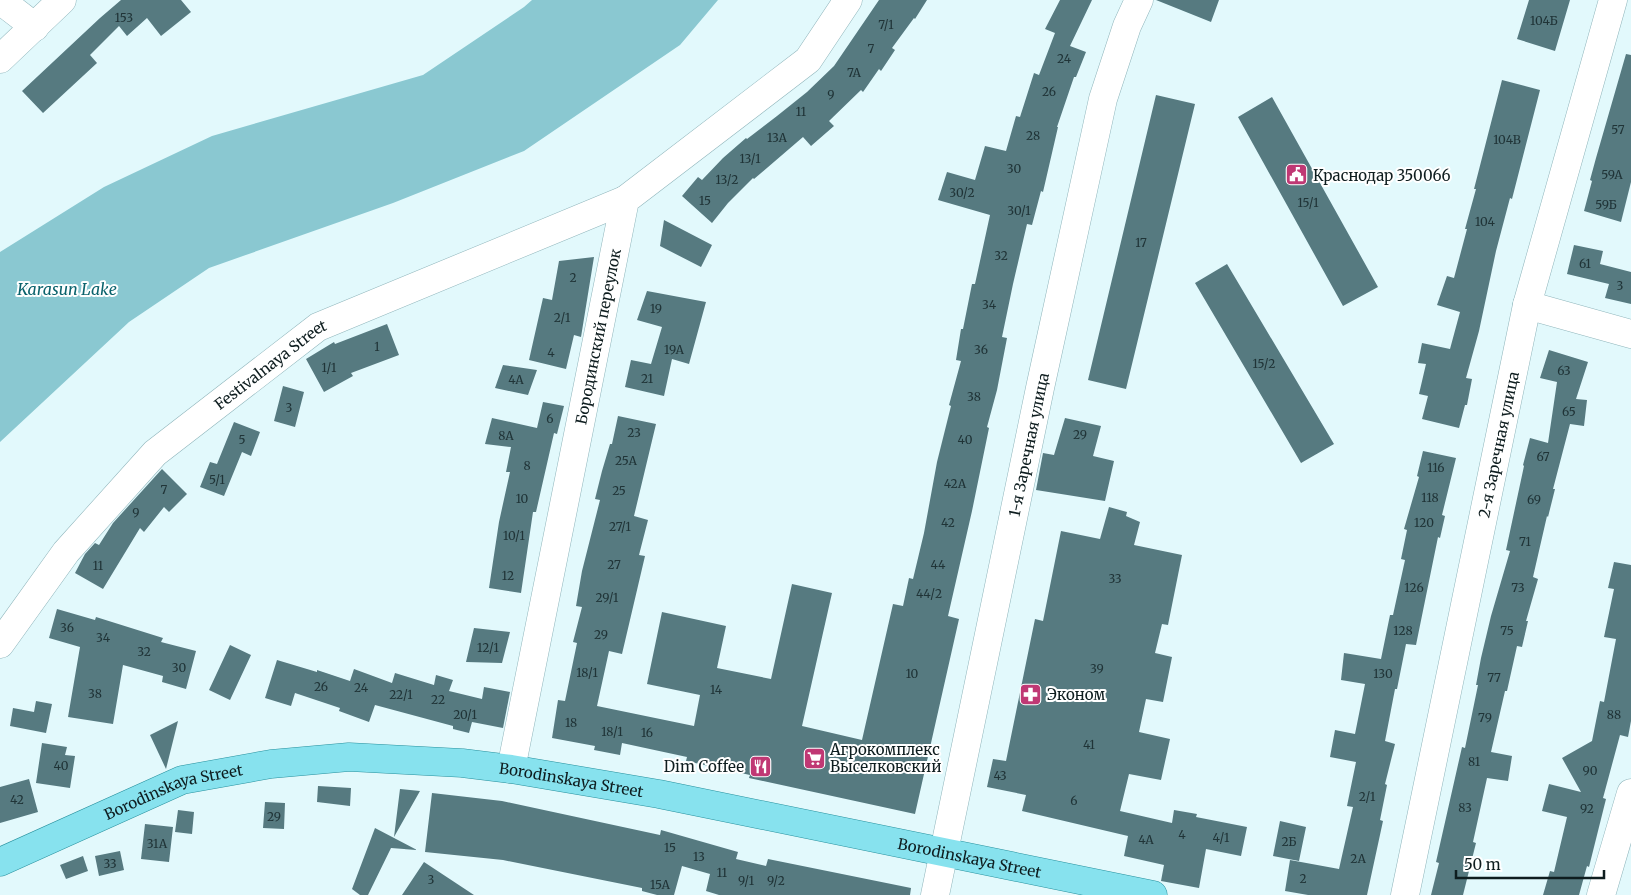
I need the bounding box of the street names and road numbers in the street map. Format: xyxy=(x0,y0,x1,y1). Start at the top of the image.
street label: Бородинский переулок xyxy=(571,246,625,426)
street label: Festivalnaya Street xyxy=(210,315,329,413)
street label: 2-я Заречная улица xyxy=(1474,370,1523,519)
street label: 1-я Заречная улица xyxy=(1004,371,1053,518)
street label: Borodinskaya Street xyxy=(498,758,645,801)
street label: Borodinskaya Street xyxy=(101,760,244,823)
street label: Borodinskaya Street xyxy=(896,834,1043,881)

